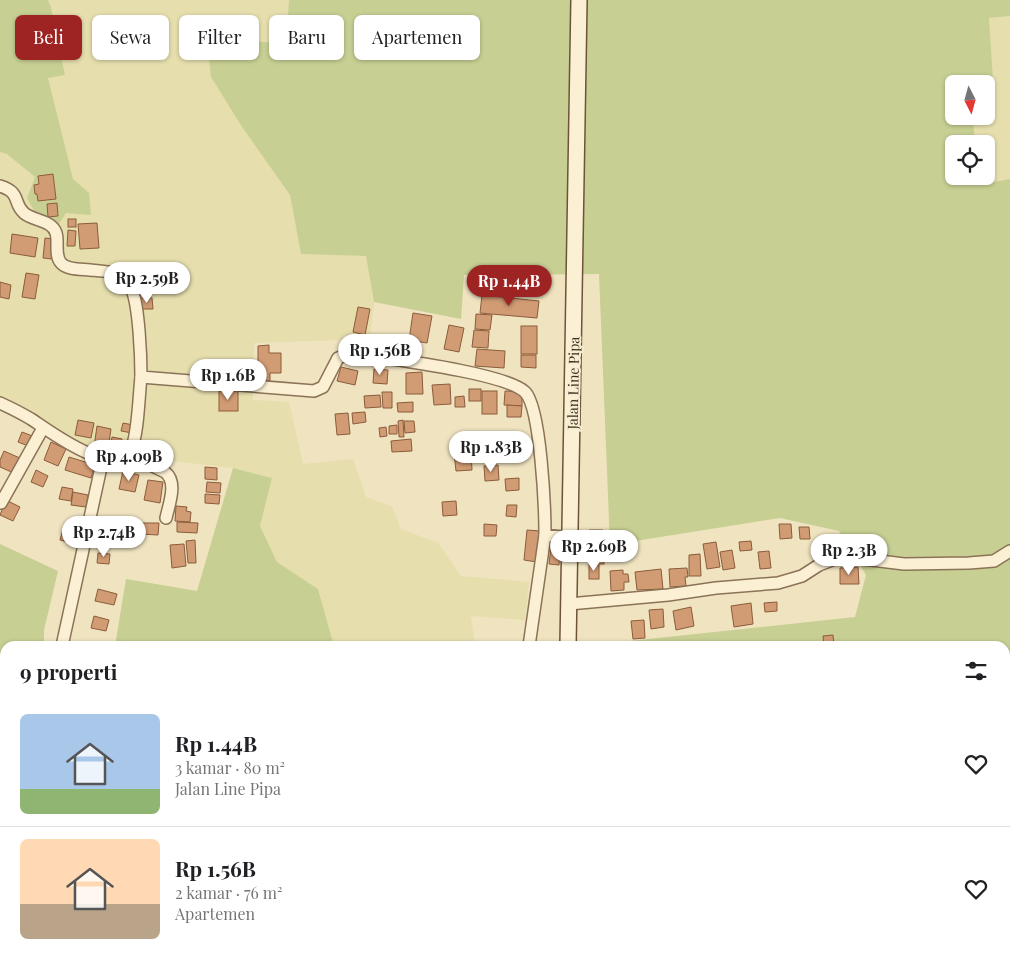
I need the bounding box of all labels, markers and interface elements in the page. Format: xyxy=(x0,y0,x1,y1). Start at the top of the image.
chip: Beli xyxy=(15,15,82,60)
chip: Sewa xyxy=(92,15,169,60)
chip: Filter xyxy=(179,15,259,60)
chip: Baru xyxy=(269,15,344,60)
chip: Apartemen xyxy=(354,15,480,60)
north arrow xyxy=(945,75,995,125)
map controls xyxy=(945,75,995,185)
button: locate xyxy=(945,135,995,185)
pin: Rp 2.59B xyxy=(95,262,199,304)
pin: Rp 1.44B xyxy=(457,264,561,307)
text: Rp 2.59B xyxy=(115,267,179,288)
text: Rp 1.44B xyxy=(478,270,540,291)
pin: Rp 1.56B xyxy=(328,334,432,376)
street label: Jalan Line Pipa xyxy=(563,336,583,431)
text: Rp 1.56B xyxy=(349,339,411,360)
pin: Rp 1.6B xyxy=(182,358,274,401)
text: Rp 1.6B xyxy=(201,364,255,385)
pin: Rp 1.83B xyxy=(439,430,543,473)
text: Rp 1.83B xyxy=(460,436,522,457)
pin: Rp 4.09B xyxy=(77,440,181,482)
text: Rp 4.09B xyxy=(96,445,162,466)
pin: Rp 2.74B xyxy=(52,516,156,558)
text: Rp 2.74B xyxy=(73,521,135,542)
pin: Rp 2.69B xyxy=(542,530,646,572)
pin: Rp 2.3B xyxy=(803,534,895,576)
text: Rp 2.69B xyxy=(561,535,627,556)
text: Rp 2.3B xyxy=(821,539,877,560)
text: 9 properti xyxy=(20,657,117,685)
icon: filters xyxy=(962,657,990,685)
text: Rp 1.44B xyxy=(175,729,257,757)
icon: home xyxy=(60,734,120,794)
icon: heart xyxy=(962,750,990,778)
text: 3 kamar · 80 m² xyxy=(175,757,285,778)
text: Jalan Line Pipa xyxy=(175,778,281,799)
text: Rp 1.56B xyxy=(175,854,256,882)
icon: home xyxy=(60,859,120,919)
icon: heart xyxy=(962,875,990,903)
text: 2 kamar · 76 m² xyxy=(175,882,282,903)
text: Apartemen xyxy=(175,903,255,924)

